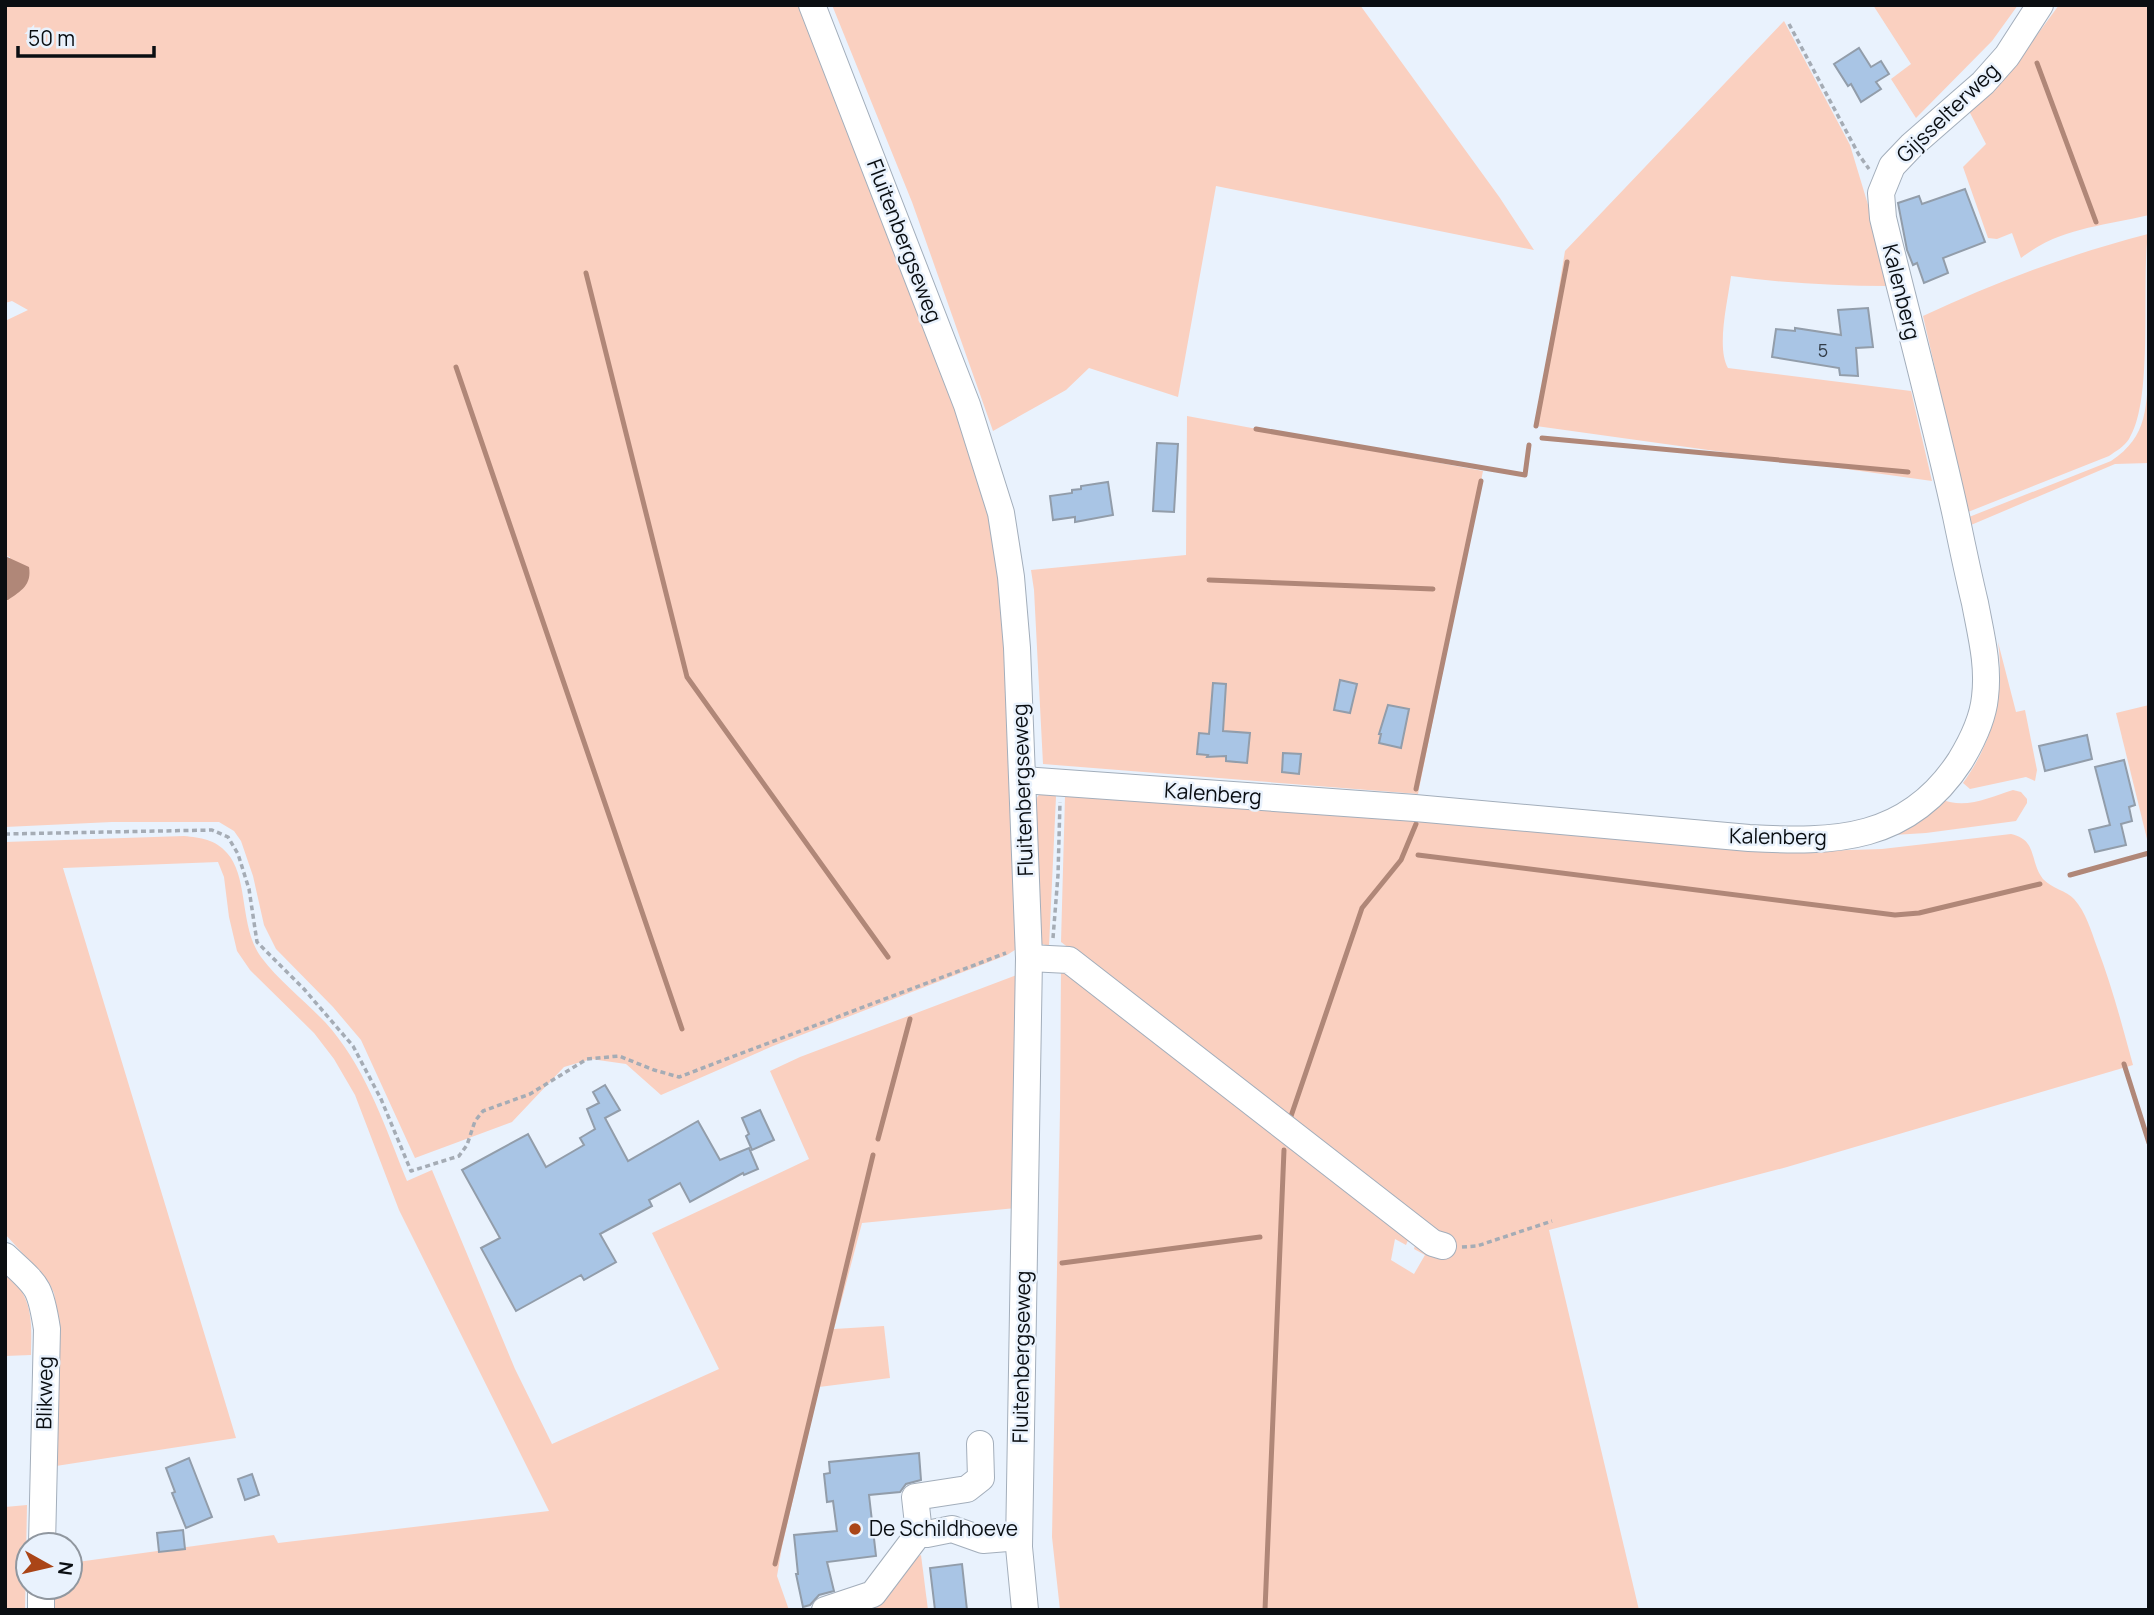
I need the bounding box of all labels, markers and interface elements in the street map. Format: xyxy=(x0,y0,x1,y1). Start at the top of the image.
scale bar xyxy=(18,14,154,58)
text: 50 m xyxy=(28,24,75,52)
street label: Gijsselterweg xyxy=(1890,56,2005,168)
street label: Fluitenbergseweg xyxy=(861,155,949,326)
street label: Kalenberg xyxy=(1877,241,1927,343)
house number: 5 xyxy=(1818,338,1828,362)
street label: Fluitenbergseweg xyxy=(1005,703,1039,877)
street label: Kalenberg xyxy=(1163,776,1263,810)
street label: Kalenberg xyxy=(1729,821,1827,851)
street label: Fluitenbergseweg xyxy=(1005,1270,1037,1444)
street label: Blikweg xyxy=(29,1356,59,1430)
place label: De Schildhoeve xyxy=(869,1514,1018,1542)
marker: De Schildhoeve xyxy=(847,1521,863,1537)
north arrow xyxy=(14,1531,84,1601)
text: N xyxy=(52,1560,80,1577)

